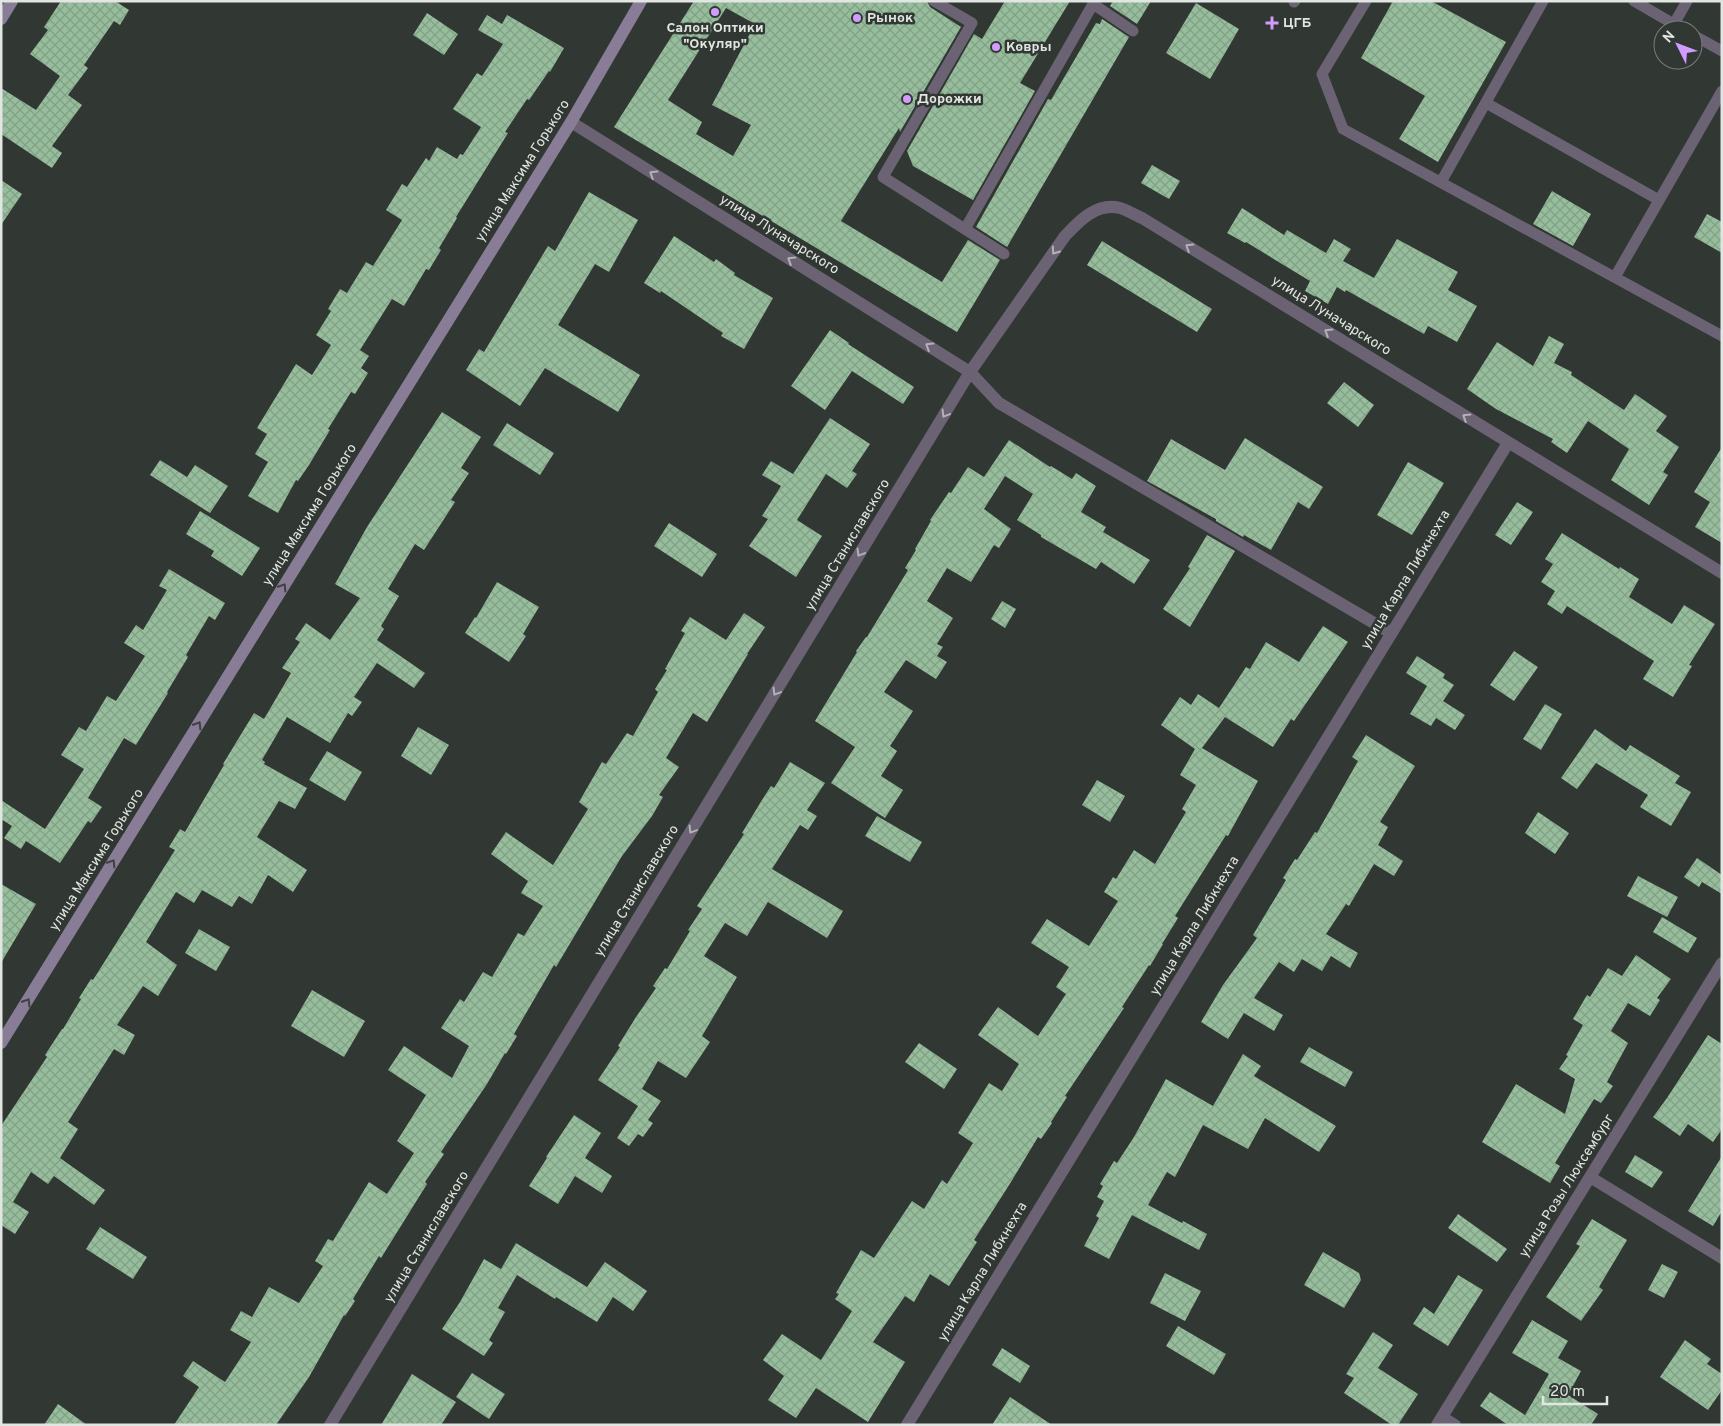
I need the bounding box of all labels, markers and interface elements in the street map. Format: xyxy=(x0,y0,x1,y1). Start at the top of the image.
marker: Салон Оптики "Окуляр" xyxy=(709,6,721,18)
place label: Рынок xyxy=(867,10,913,27)
marker: Рынок xyxy=(851,12,863,24)
place label: ЦГБ xyxy=(1283,15,1311,32)
marker: ЦГБ xyxy=(1265,16,1279,30)
place label: Салон Оптики "Окуляр" xyxy=(666,20,764,53)
north arrow xyxy=(1653,20,1703,70)
text: N xyxy=(1660,28,1679,47)
place label: Ковры xyxy=(1006,39,1052,56)
marker: Ковры xyxy=(990,41,1002,53)
place label: Дорожки xyxy=(917,91,982,108)
marker: Дорожки xyxy=(901,93,913,105)
street label: улица Максима Горького xyxy=(472,96,574,245)
one-way arrow xyxy=(650,171,659,180)
street label: улица Луначарского xyxy=(716,191,842,279)
one-way arrow xyxy=(1186,244,1195,253)
one-way arrow xyxy=(1052,245,1061,254)
one-way arrow xyxy=(788,257,797,267)
street label: улица Луначарского xyxy=(1268,272,1394,360)
one-way arrow xyxy=(1324,329,1333,339)
one-way arrow xyxy=(925,343,934,353)
one-way arrow xyxy=(941,408,951,417)
one-way arrow xyxy=(1462,414,1471,424)
street label: улица Максима Горького xyxy=(259,440,361,589)
street label: улица Станиславского xyxy=(802,476,894,614)
street label: улица Карла Либкнехта xyxy=(1358,507,1454,653)
one-way arrow xyxy=(857,547,867,556)
one-way arrow xyxy=(277,583,287,592)
one-way arrow xyxy=(773,686,782,695)
one-way arrow xyxy=(192,722,201,731)
street label: улица Максима Горького xyxy=(46,785,148,934)
street label: улица Станиславского xyxy=(591,822,683,960)
one-way arrow xyxy=(688,825,698,834)
street label: улица Карла Либкнехта xyxy=(1147,853,1243,999)
one-way arrow xyxy=(106,860,116,869)
one-way arrow xyxy=(21,998,30,1007)
street label: улица Розы Люксембург xyxy=(1516,1111,1618,1261)
street label: улица Станиславского xyxy=(381,1168,473,1306)
street label: улица Карла Либкнехта xyxy=(935,1199,1031,1345)
scale bar xyxy=(1543,1374,1607,1406)
text: 20 m xyxy=(1550,1383,1585,1402)

